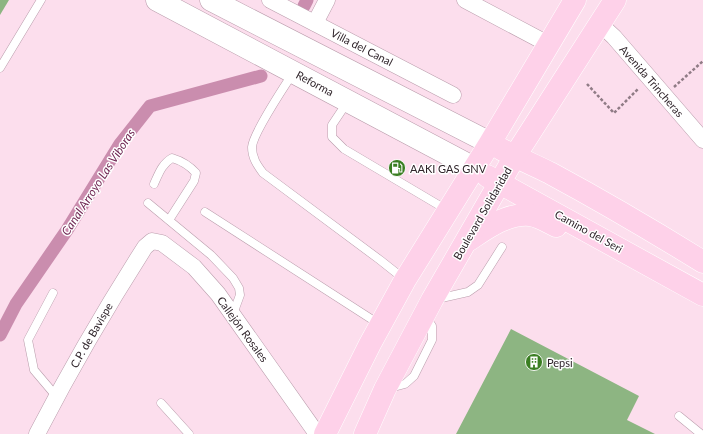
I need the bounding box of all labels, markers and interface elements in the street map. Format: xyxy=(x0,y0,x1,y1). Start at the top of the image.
street label: Villa del Canal xyxy=(329,26,395,68)
street label: Avenida Trincheras xyxy=(617,43,687,120)
street label: Reforma xyxy=(294,68,336,98)
water label: Canal Arroyo Las Viboras xyxy=(58,126,138,238)
fuel station icon: AAKI GAS GNV xyxy=(387,158,407,178)
place label: AAKI GAS GNV xyxy=(410,162,487,175)
street label: Boulevard Solidaridad xyxy=(450,164,514,262)
street label: Camino del Seri xyxy=(553,207,625,255)
street label: Callejón Rosales xyxy=(215,294,271,364)
street label: C.P. de Bavispe xyxy=(67,300,115,370)
building icon: Pepsi xyxy=(524,352,544,372)
place label: Pepsi xyxy=(547,356,573,369)

